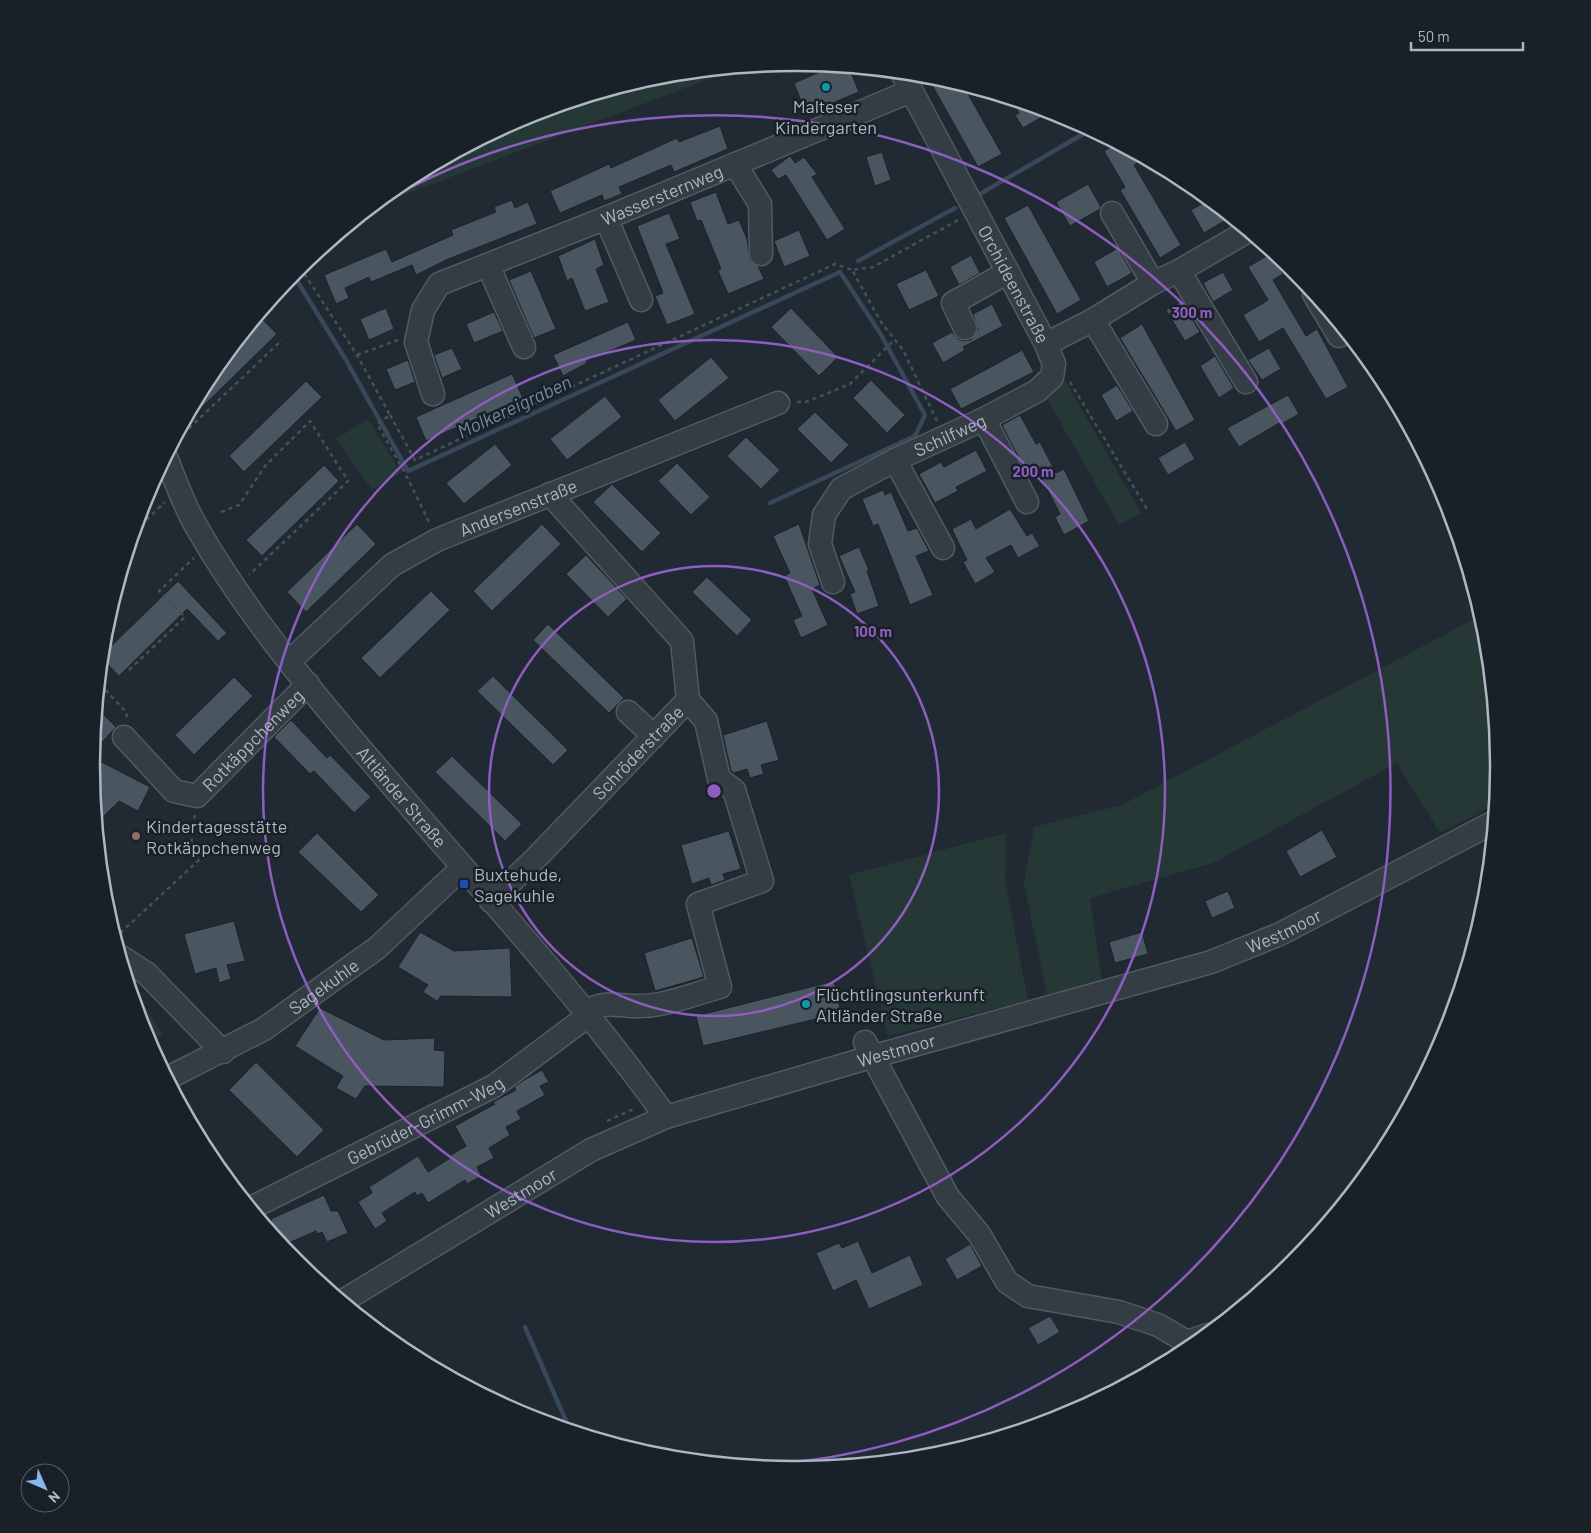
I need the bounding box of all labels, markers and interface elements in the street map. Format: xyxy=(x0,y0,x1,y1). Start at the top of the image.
scale bar xyxy=(1411,20,1524,52)
text: 50 m xyxy=(1418,27,1450,45)
marker: Malteser Kindergarten xyxy=(820,81,832,93)
place label: Malteser Kindergarten xyxy=(775,95,877,138)
street label: Wassersternweg xyxy=(598,160,726,230)
street label: Orchideenstraße xyxy=(974,221,1055,347)
text: 300 m xyxy=(1172,303,1212,321)
water label: Molkereigraben xyxy=(453,369,575,443)
street label: Schilfweg xyxy=(910,409,989,461)
text: 200 m xyxy=(1012,462,1054,480)
street label: Andersenstraße xyxy=(456,474,580,541)
text: 100 m xyxy=(854,622,892,640)
street label: Rotkäppchenweg xyxy=(197,684,308,796)
street label: Schröderstraße xyxy=(587,701,688,804)
street label: Altländer Straße xyxy=(352,742,452,852)
centre of rings xyxy=(705,782,723,800)
place label: Kindertagesstätte Rotkäppchenweg xyxy=(146,815,287,858)
marker: Kindertagesstätte Rotkäppchenweg xyxy=(130,830,142,842)
place label: Buxtehude, Sagekuhle xyxy=(474,863,562,906)
marker: Buxtehude, Sagekuhle xyxy=(458,878,470,890)
street label: Westmoor xyxy=(1243,903,1325,958)
street label: Sagekuhle xyxy=(284,954,363,1019)
place label: Flüchtlingsunterkunft Altländer Straße xyxy=(816,983,985,1026)
marker: Flüchtlingsunterkunft Altländer Straße xyxy=(800,998,812,1010)
street label: Westmoor xyxy=(854,1028,938,1072)
street label: Gebrüder-Grimm-Weg xyxy=(343,1071,508,1169)
street label: Westmoor xyxy=(481,1162,561,1223)
north arrow xyxy=(20,1463,70,1513)
text: N xyxy=(45,1488,64,1507)

